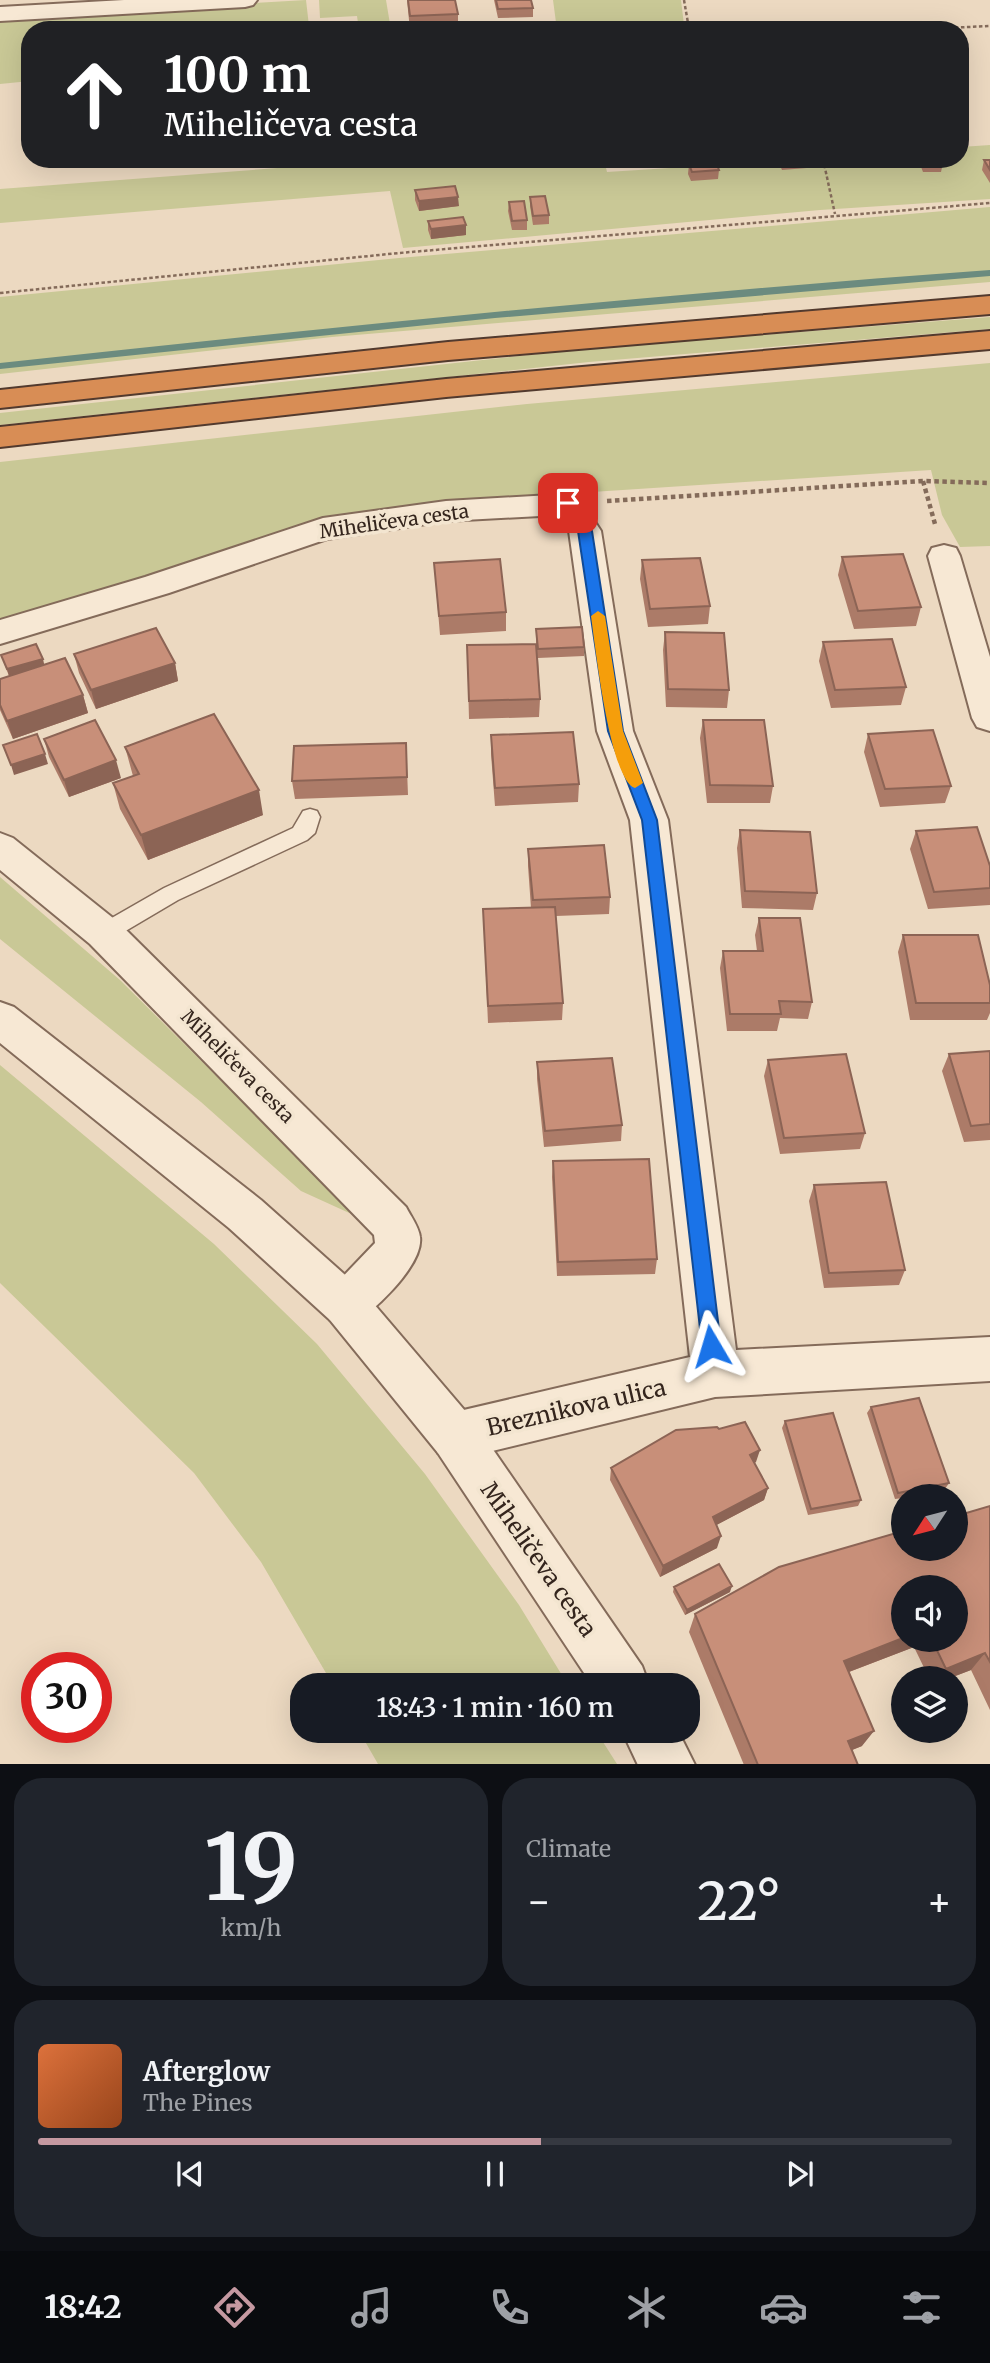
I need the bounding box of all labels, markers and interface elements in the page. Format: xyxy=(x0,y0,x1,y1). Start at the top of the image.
text: 100 m xyxy=(164,44,311,105)
icon: ahead xyxy=(49,49,140,140)
text: Miheličeva cesta xyxy=(164,105,418,145)
pin xyxy=(538,473,598,533)
icon: arrive xyxy=(549,484,587,522)
street label: Miheličeva cesta xyxy=(318,499,470,543)
street label: Miheličeva cesta xyxy=(176,1004,300,1128)
position arrow xyxy=(674,1309,748,1383)
street label: Breznikova ulica xyxy=(483,1372,669,1442)
street label: Miheličeva cesta xyxy=(475,1476,603,1642)
north arrow xyxy=(891,1484,968,1561)
map controls xyxy=(891,1484,968,1743)
button: sound xyxy=(891,1575,968,1652)
speed limit sign: 30 xyxy=(21,1652,112,1743)
button: layers xyxy=(891,1666,968,1743)
text: 18:43 · 1 min · 160 m xyxy=(376,1691,614,1724)
text: 19 xyxy=(204,1810,298,1925)
text: Climate xyxy=(526,1834,611,1863)
text: 22° xyxy=(697,1869,781,1934)
text: − xyxy=(526,1878,551,1925)
text: + xyxy=(927,1878,952,1925)
text: km/h xyxy=(221,1913,281,1942)
text: Afterglow xyxy=(143,2055,270,2088)
text: The Pines xyxy=(143,2088,253,2117)
icon: previous xyxy=(171,2155,209,2193)
icon: pause xyxy=(476,2155,514,2193)
icon: next xyxy=(781,2155,819,2193)
icon: directions xyxy=(210,2283,259,2332)
icon: music xyxy=(347,2283,396,2332)
icon: phone xyxy=(485,2283,534,2332)
icon: climate xyxy=(622,2283,671,2332)
icon: car xyxy=(759,2283,808,2332)
icon: filters xyxy=(897,2283,946,2332)
text: 18:42 xyxy=(44,2287,122,2327)

